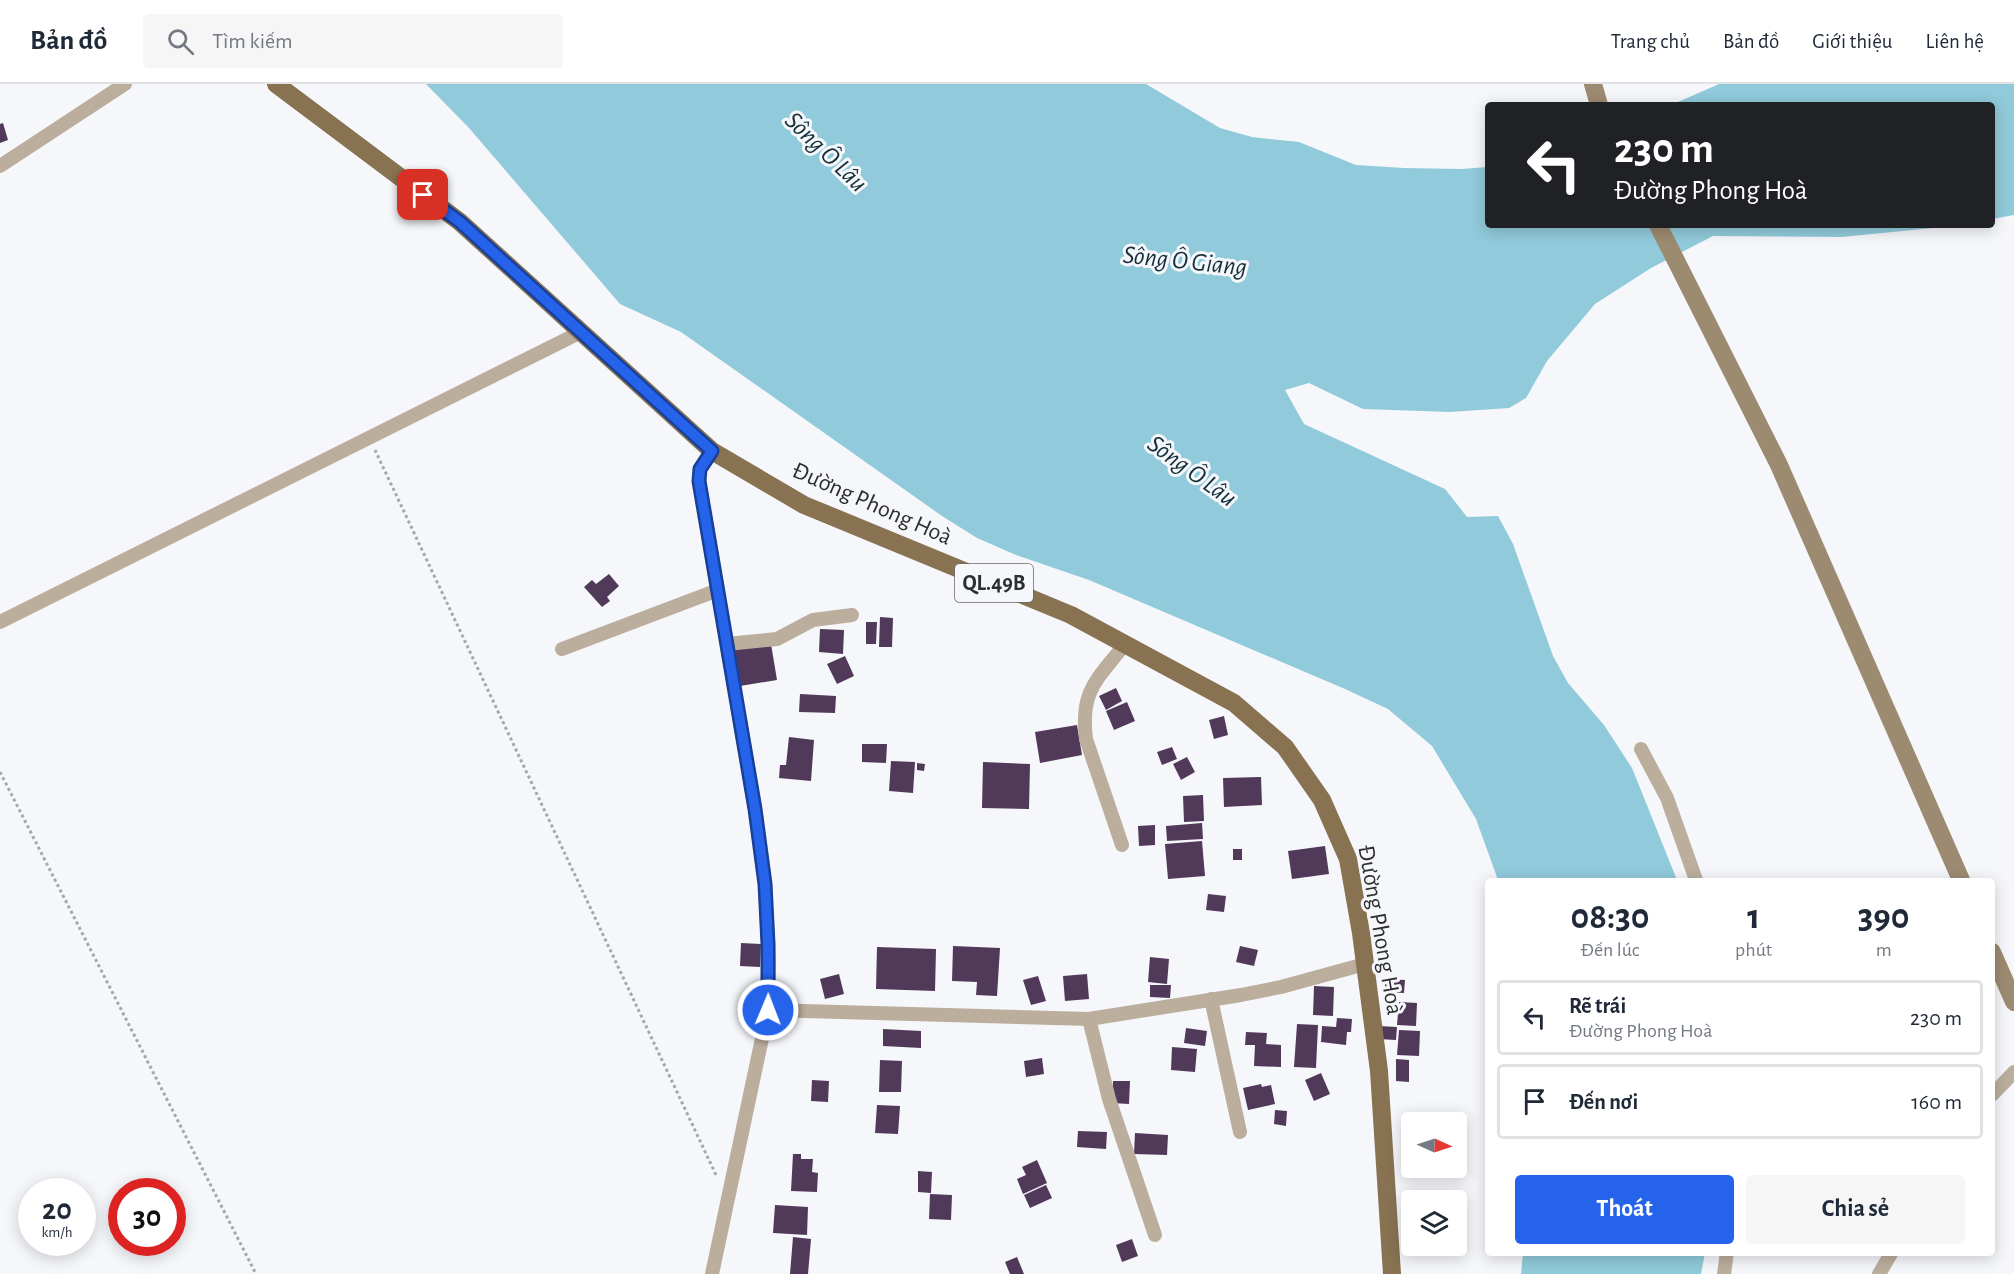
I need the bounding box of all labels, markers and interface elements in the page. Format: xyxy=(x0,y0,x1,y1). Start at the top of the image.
search box xyxy=(143,14,563,68)
icon: search xyxy=(164,25,197,58)
text: Bản đồ xyxy=(30,27,107,55)
text: Tìm kiếm xyxy=(212,30,293,52)
text: Trang chủ xyxy=(1611,31,1690,52)
text: Bản đồ xyxy=(1723,31,1779,52)
text: Giới thiệu xyxy=(1812,31,1893,52)
text: Liên hệ xyxy=(1926,31,1984,52)
water label: Sông Ô Lâu xyxy=(780,106,873,197)
icon: left xyxy=(1515,126,1593,204)
text: 230 m xyxy=(1614,128,1714,170)
pin xyxy=(397,169,448,220)
text: Đường Phong Hoà xyxy=(1614,177,1808,204)
icon: arrive xyxy=(406,178,439,211)
water label: Sông Ô Giang xyxy=(1122,241,1248,280)
water label: Sông Ô Lâu xyxy=(1143,429,1242,512)
street label: Đường Phong Hoà xyxy=(789,458,955,550)
road number: QL.49B xyxy=(955,564,1033,602)
street label: Đường Phong Hoà xyxy=(1353,843,1407,1017)
text: 08:30 xyxy=(1571,899,1650,935)
text: 1 xyxy=(1747,899,1760,935)
text: 390 xyxy=(1858,899,1909,935)
text: Đến lúc xyxy=(1581,940,1640,960)
text: phút xyxy=(1735,940,1772,960)
text: m xyxy=(1876,940,1892,960)
position arrow xyxy=(736,978,800,1042)
text: Rẽ trái xyxy=(1569,995,1626,1017)
icon: left xyxy=(1518,1001,1551,1034)
text: 230 m xyxy=(1910,1007,1962,1029)
text: Đường Phong Hoà xyxy=(1569,1021,1712,1041)
icon: arrive xyxy=(1518,1085,1551,1118)
text: Đến nơi xyxy=(1569,1091,1638,1113)
text: 160 m xyxy=(1911,1091,1962,1113)
north arrow xyxy=(1401,1112,1467,1178)
map controls xyxy=(1401,1112,1467,1256)
button: Thoát xyxy=(1515,1175,1734,1244)
button: Chia sẻ xyxy=(1746,1175,1965,1244)
speed limit sign: 30 xyxy=(108,1178,186,1256)
button: layers xyxy=(1401,1190,1467,1256)
text: 20 xyxy=(42,1195,72,1225)
text: km/h xyxy=(42,1225,72,1240)

